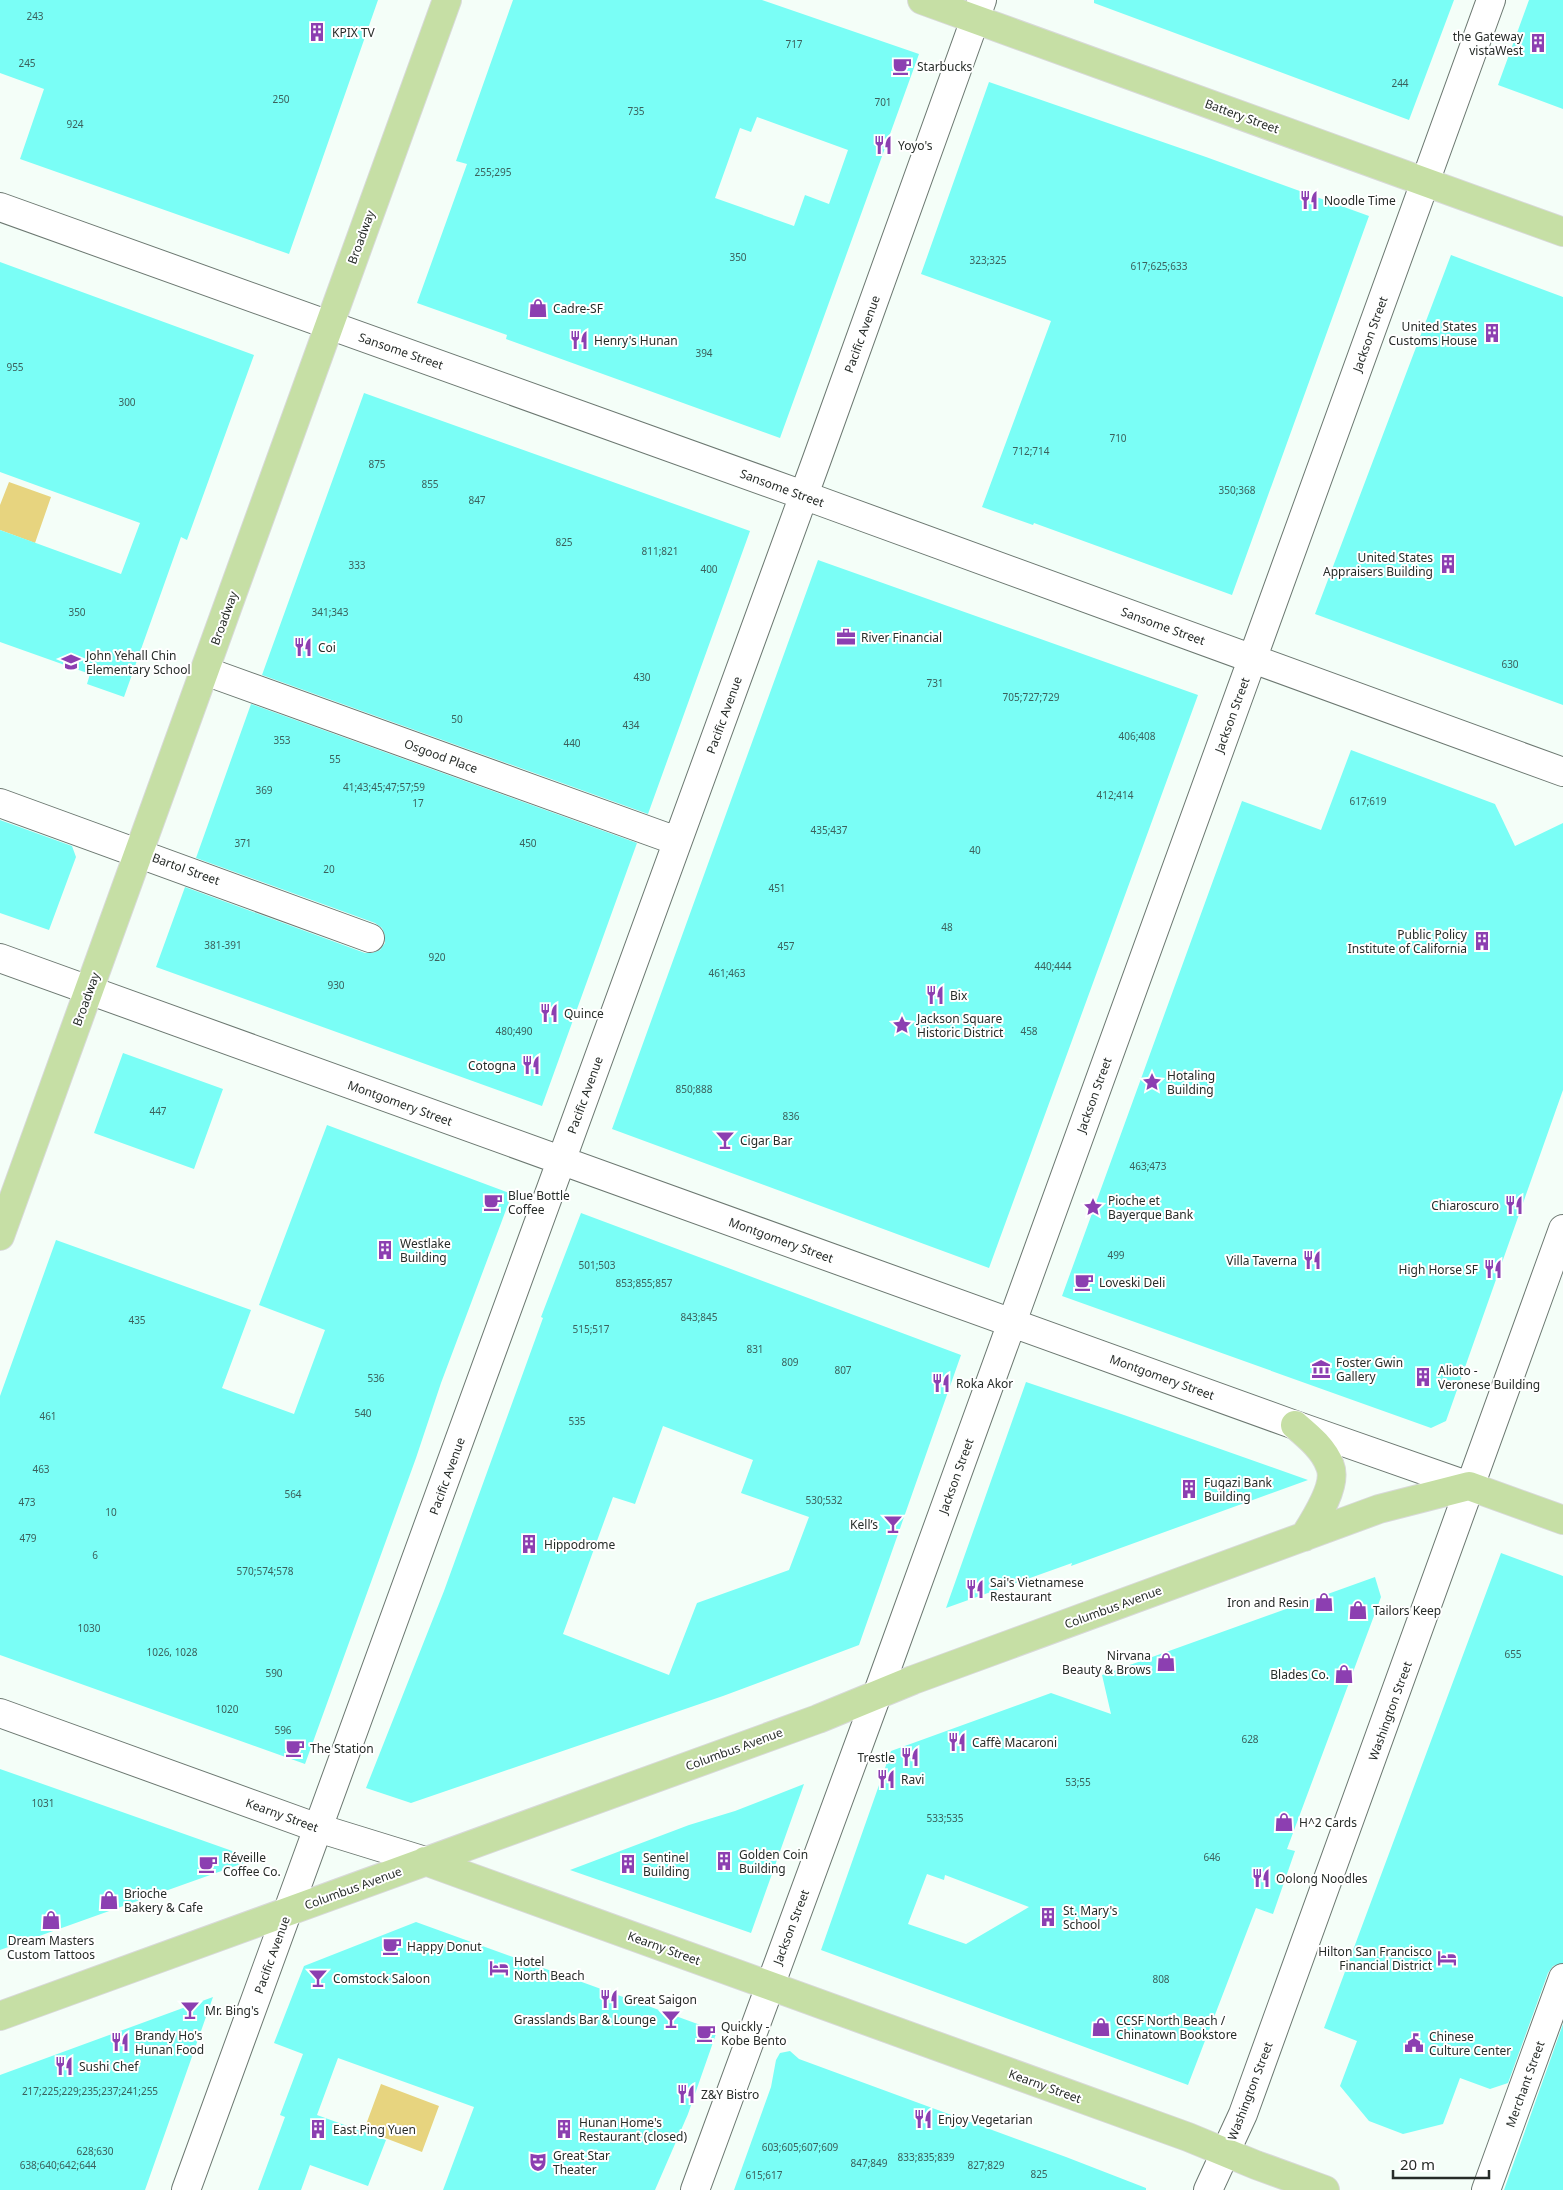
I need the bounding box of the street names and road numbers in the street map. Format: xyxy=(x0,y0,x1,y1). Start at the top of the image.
street label: Battery Street xyxy=(1203,95,1282,137)
street label: Broadway xyxy=(343,207,379,266)
street label: Pacific Avenue xyxy=(840,293,884,375)
street label: Jackson Street xyxy=(1348,293,1392,375)
street label: Sansome Street xyxy=(356,329,446,374)
street label: Sansome Street xyxy=(738,465,827,511)
street label: Broadway xyxy=(206,588,242,647)
street label: Sansome Street xyxy=(1119,603,1208,649)
street label: Pacific Avenue xyxy=(702,674,746,756)
street label: Jackson Street xyxy=(1210,674,1254,756)
street label: Osgood Place xyxy=(402,735,480,777)
street label: Bartol Street xyxy=(150,849,223,889)
street label: Broadway xyxy=(68,969,104,1028)
street label: Pacific Avenue xyxy=(563,1054,607,1136)
street label: Jackson Street xyxy=(1072,1054,1116,1136)
street label: Montgomery Street xyxy=(345,1076,455,1130)
street label: Montgomery Street xyxy=(726,1213,836,1267)
street label: Montgomery Street xyxy=(1107,1350,1217,1404)
street label: Pacific Avenue xyxy=(425,1435,469,1517)
street label: Jackson Street xyxy=(934,1435,978,1517)
street label: Columbus Avenue xyxy=(1062,1581,1164,1632)
street label: Washington Street xyxy=(1364,1658,1416,1763)
street label: Columbus Avenue xyxy=(683,1723,785,1774)
street label: Kearny Street xyxy=(243,1794,321,1836)
street label: Columbus Avenue xyxy=(302,1862,404,1913)
street label: Jackson Street xyxy=(769,1886,813,1968)
street label: Pacific Avenue xyxy=(250,1914,294,1996)
street label: Kearny Street xyxy=(625,1927,703,1969)
street label: Merchant Street xyxy=(1502,2038,1549,2130)
street label: Washington Street xyxy=(1223,2039,1277,2143)
street label: Kearny Street xyxy=(1006,2065,1084,2107)

